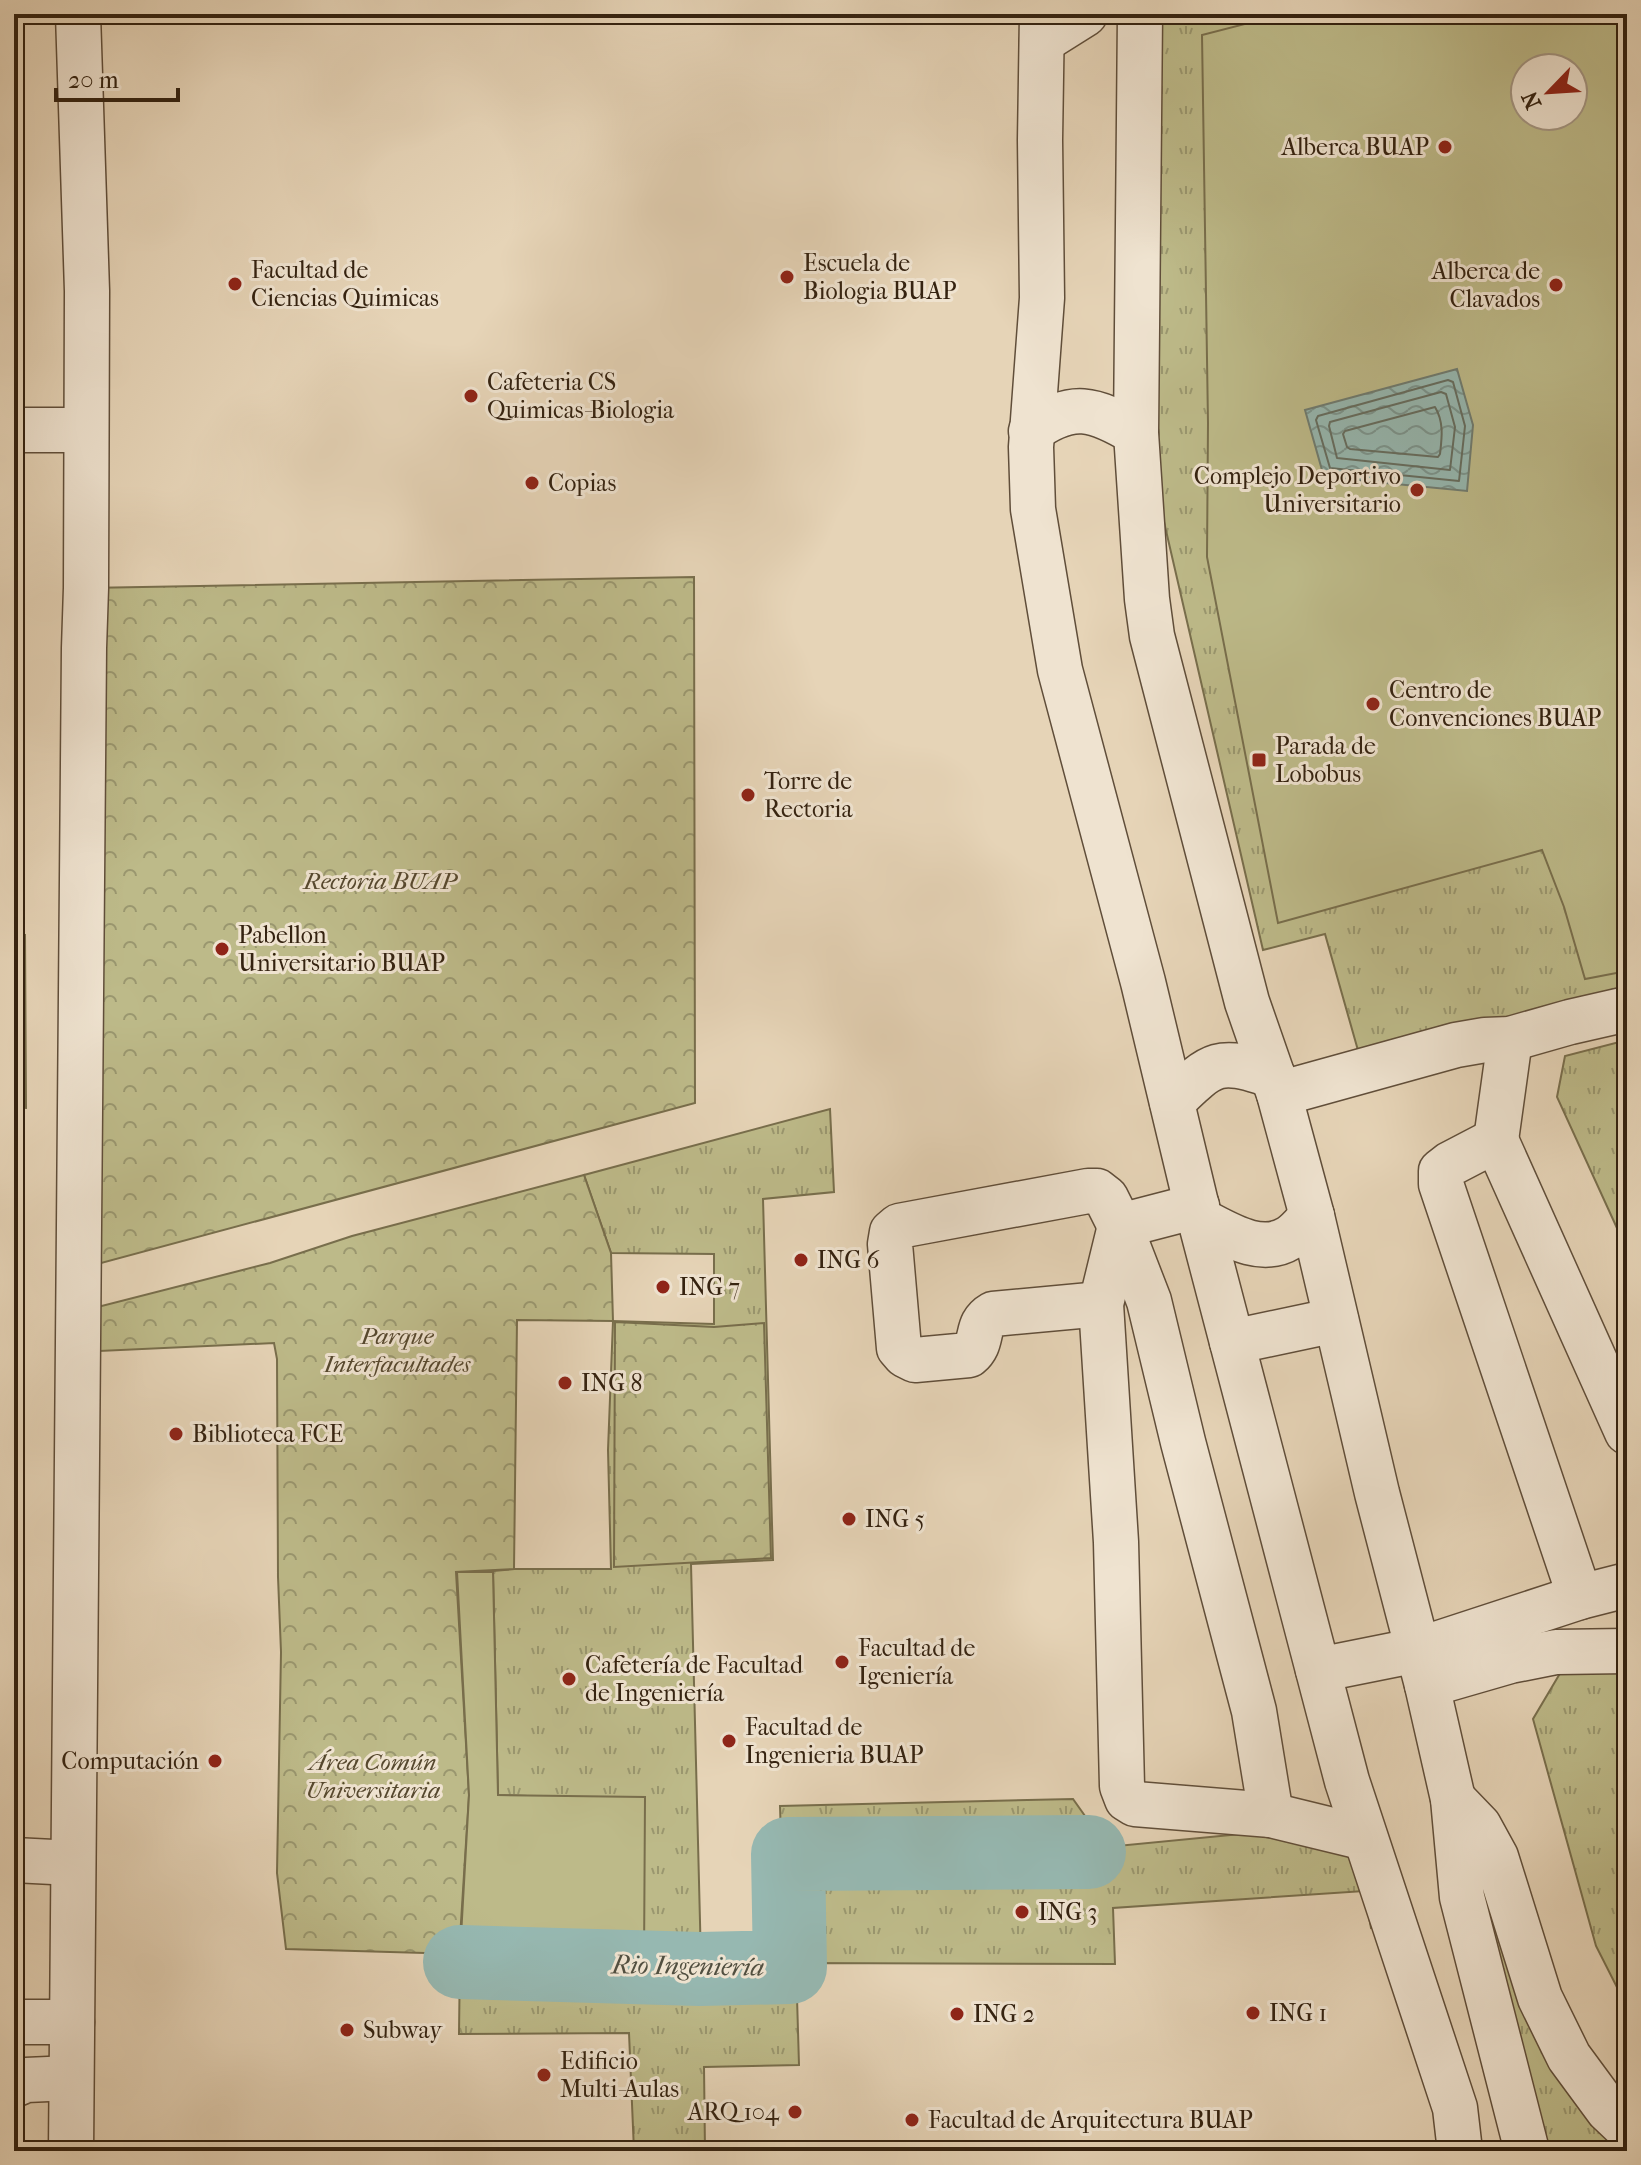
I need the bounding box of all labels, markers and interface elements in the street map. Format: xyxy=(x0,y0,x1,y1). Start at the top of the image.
scale bar xyxy=(56,52,178,102)
north arrow xyxy=(1509,52,1589,132)
text: 20 m xyxy=(68,66,119,94)
text: N xyxy=(1516,87,1547,113)
place label: Alberca BUAP xyxy=(1280,133,1429,161)
marker: Alberca BUAP xyxy=(1436,138,1454,156)
place label: Escuela de Biologia BUAP xyxy=(803,249,957,305)
place label: Facultad de Ciencias Quimicas xyxy=(251,256,439,312)
place label: Alberca de Clavados xyxy=(1431,257,1540,313)
marker: Escuela de Biologia BUAP xyxy=(778,268,796,286)
marker: Facultad de Ciencias Quimicas xyxy=(226,275,244,293)
marker: Alberca de Clavados xyxy=(1547,276,1565,294)
place label: Cafeteria CS Quimicas-Biologia xyxy=(487,368,675,424)
marker: Cafeteria CS Quimicas-Biologia xyxy=(462,387,480,405)
place label: Complejo Deportivo Universitario xyxy=(1194,462,1401,518)
place label: Copias xyxy=(548,469,616,497)
marker: Copias xyxy=(523,474,541,492)
marker: Complejo Deportivo Universitario xyxy=(1408,481,1426,499)
place label: Centro de Convenciones BUAP xyxy=(1389,676,1601,732)
marker: Centro de Convenciones BUAP xyxy=(1364,695,1382,713)
place label: Parada de Lobobus xyxy=(1275,732,1376,788)
marker: Parada de Lobobus xyxy=(1250,751,1268,769)
place label: Torre de Rectoria xyxy=(764,767,853,823)
marker: Torre de Rectoria xyxy=(739,786,757,804)
park label: Rectoria BUAP xyxy=(301,867,458,895)
place label: Pabellon Universitario BUAP xyxy=(238,921,445,977)
marker: Pabellon Universitario BUAP xyxy=(213,940,231,958)
place label: ING 6 xyxy=(817,1246,880,1274)
marker: ING 6 xyxy=(792,1251,810,1269)
place label: ING 7 xyxy=(679,1273,740,1301)
marker: ING 7 xyxy=(654,1278,672,1296)
park label: Parque Interfacultades xyxy=(323,1322,471,1378)
place label: ING 8 xyxy=(581,1369,643,1397)
marker: ING 8 xyxy=(556,1374,574,1392)
place label: Biblioteca FCE xyxy=(192,1420,343,1448)
marker: Biblioteca FCE xyxy=(167,1425,185,1443)
place label: ING 5 xyxy=(865,1505,925,1533)
marker: ING 5 xyxy=(840,1510,858,1528)
place label: Facultad de Igeniería xyxy=(858,1634,975,1690)
place label: Cafetería de Facultad de Ingeniería xyxy=(585,1651,804,1707)
marker: Facultad de Igeniería xyxy=(833,1653,851,1671)
marker: Cafetería de Facultad de Ingeniería xyxy=(560,1670,578,1688)
place label: Facultad de Ingenieria BUAP xyxy=(745,1713,923,1769)
marker: Facultad de Ingenieria BUAP xyxy=(720,1732,738,1750)
place label: Computación xyxy=(61,1747,199,1775)
park label: Área Común Universitaria xyxy=(306,1748,440,1804)
marker: Computación xyxy=(206,1752,224,1770)
place label: ING 3 xyxy=(1038,1898,1097,1926)
marker: ING 3 xyxy=(1013,1903,1031,1921)
water label: Rio Ingeniería xyxy=(609,1949,765,1983)
place label: ING 1 xyxy=(1269,1999,1327,2027)
place label: ING 2 xyxy=(973,2000,1035,2028)
marker: ING 1 xyxy=(1244,2004,1262,2022)
marker: ING 2 xyxy=(948,2005,966,2023)
place label: Subway xyxy=(363,2016,443,2044)
marker: Subway xyxy=(338,2021,356,2039)
place label: Edificio Multi-Aulas xyxy=(560,2047,679,2103)
marker: Edificio Multi-Aulas xyxy=(535,2066,553,2084)
place label: ARQ 104 xyxy=(687,2098,780,2126)
marker: ARQ 104 xyxy=(786,2103,804,2121)
place label: Facultad de Arquitectura BUAP xyxy=(928,2106,1253,2134)
marker: Facultad de Arquitectura BUAP xyxy=(903,2111,921,2129)

